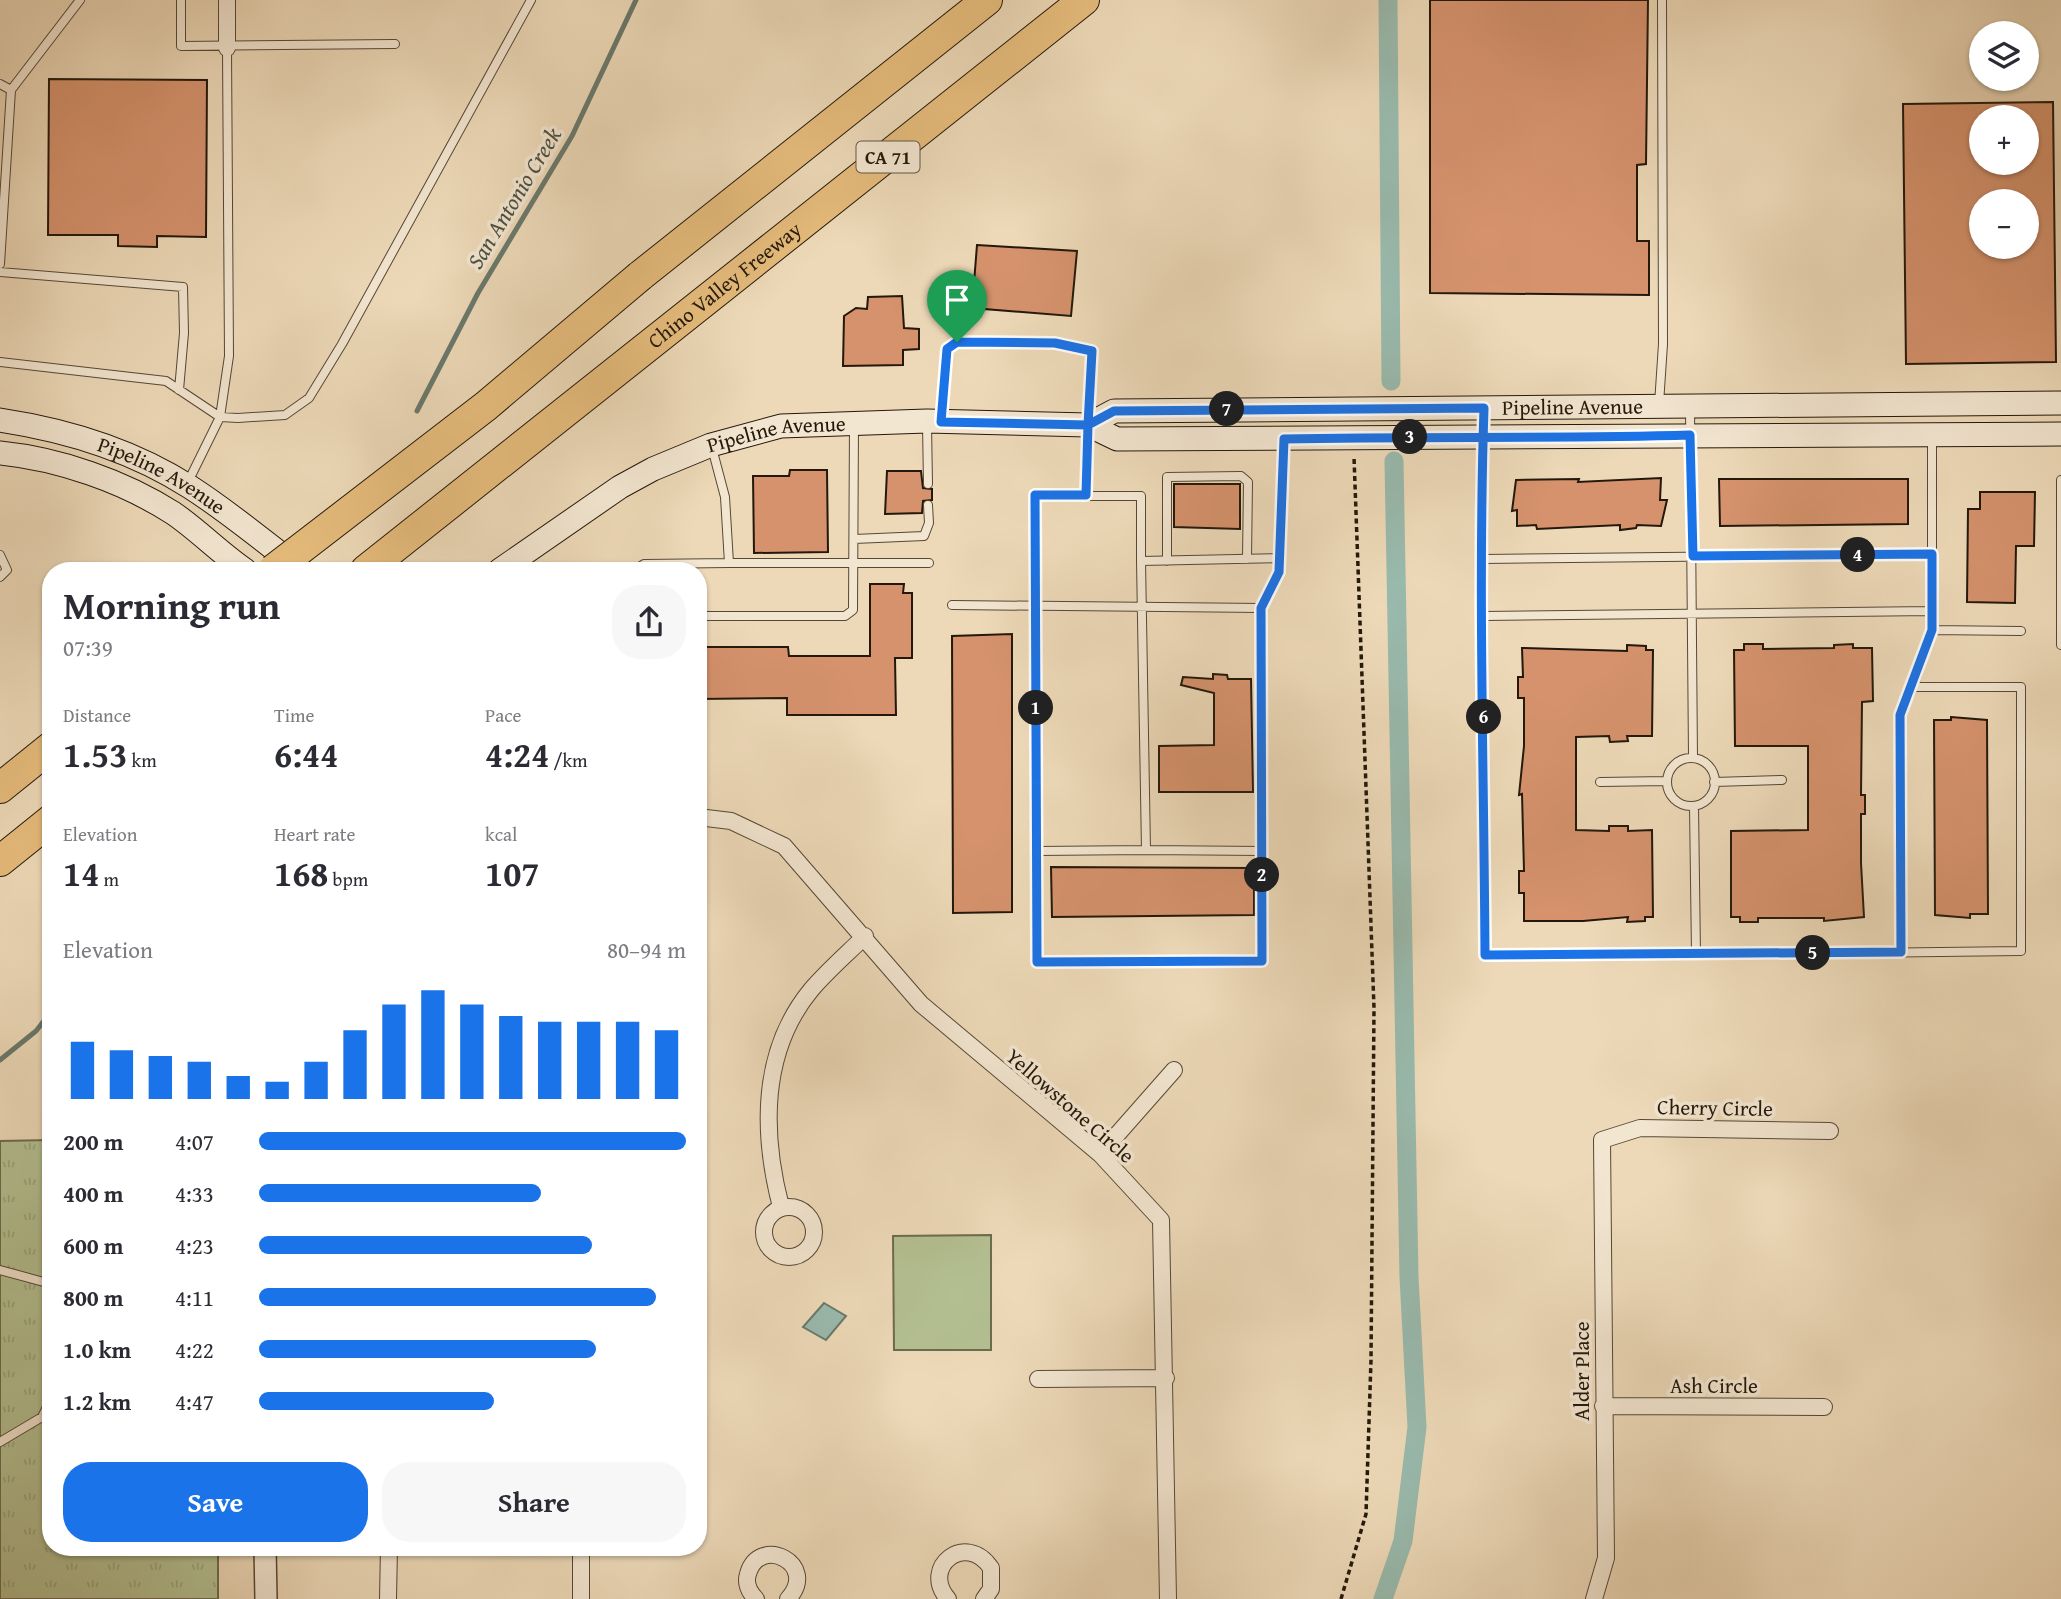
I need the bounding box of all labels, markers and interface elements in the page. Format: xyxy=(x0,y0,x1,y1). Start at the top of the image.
map controls xyxy=(1969,21,2039,259)
button: layers xyxy=(1969,21,2039,91)
button: + xyxy=(1969,105,2039,175)
water label: San Antonio Creek xyxy=(458,120,569,275)
road number: CA 71 xyxy=(856,141,920,172)
button: − xyxy=(1969,189,2039,259)
street label: Chino Valley Freeway xyxy=(641,214,808,356)
pin xyxy=(927,270,987,342)
icon: arrive xyxy=(938,281,976,319)
street label: Pipeline Avenue xyxy=(1502,391,1643,423)
pin: 7 xyxy=(1210,392,1244,426)
text: 7 xyxy=(1222,394,1231,422)
street label: Pipeline Avenue xyxy=(703,408,846,460)
pin: 3 xyxy=(1392,420,1428,454)
text: 3 xyxy=(1405,422,1414,450)
street label: Pipeline Avenue xyxy=(94,429,232,522)
pin: 4 xyxy=(1840,538,1876,572)
text: 4 xyxy=(1853,540,1862,568)
text: Morning run xyxy=(63,577,280,633)
button: share xyxy=(612,585,686,659)
text: 07:39 xyxy=(63,631,113,664)
pin: 1 xyxy=(1018,690,1054,726)
text: 1 xyxy=(1031,693,1040,721)
pin: 6 xyxy=(1466,700,1502,734)
text: Distance xyxy=(63,701,131,729)
text: Time xyxy=(274,701,314,729)
text: Pace xyxy=(485,701,522,729)
text: 6 xyxy=(1479,702,1488,730)
text: 1.53 xyxy=(63,729,127,780)
text: 6:44 xyxy=(274,729,338,780)
text: 4:24 xyxy=(485,729,549,780)
text: km xyxy=(127,746,157,774)
text: /km xyxy=(549,746,588,774)
text: Elevation xyxy=(63,820,137,848)
text: Heart rate xyxy=(274,820,355,848)
text: kcal xyxy=(485,820,517,848)
text: 14 xyxy=(63,848,99,899)
text: 168 xyxy=(274,848,328,899)
text: 107 xyxy=(485,848,539,899)
pin: 2 xyxy=(1244,858,1280,892)
text: 2 xyxy=(1257,860,1266,888)
text: m xyxy=(99,865,119,893)
text: bpm xyxy=(328,865,368,893)
text: Elevation xyxy=(63,933,153,966)
text: 80–94 m xyxy=(607,933,686,966)
pin: 5 xyxy=(1796,936,1830,970)
text: 5 xyxy=(1808,938,1817,966)
street label: Yellowstone Circle xyxy=(999,1041,1142,1170)
street label: Cherry Circle xyxy=(1657,1091,1773,1124)
text: 200 m xyxy=(63,1125,124,1158)
text: 4:07 xyxy=(175,1125,214,1158)
text: 400 m xyxy=(63,1177,124,1210)
text: 4:33 xyxy=(175,1177,214,1210)
text: 600 m xyxy=(63,1229,124,1262)
text: 4:23 xyxy=(175,1229,214,1262)
text: 800 m xyxy=(63,1281,124,1314)
text: 4:11 xyxy=(175,1281,214,1314)
street label: Alder Place xyxy=(1566,1321,1597,1421)
text: 1.0 km xyxy=(63,1333,131,1366)
text: 4:22 xyxy=(175,1333,214,1366)
street label: Ash Circle xyxy=(1670,1370,1758,1401)
text: 1.2 km xyxy=(63,1385,131,1418)
text: 4:47 xyxy=(175,1385,214,1418)
button: Save xyxy=(63,1462,368,1542)
button: Share xyxy=(382,1462,686,1542)

